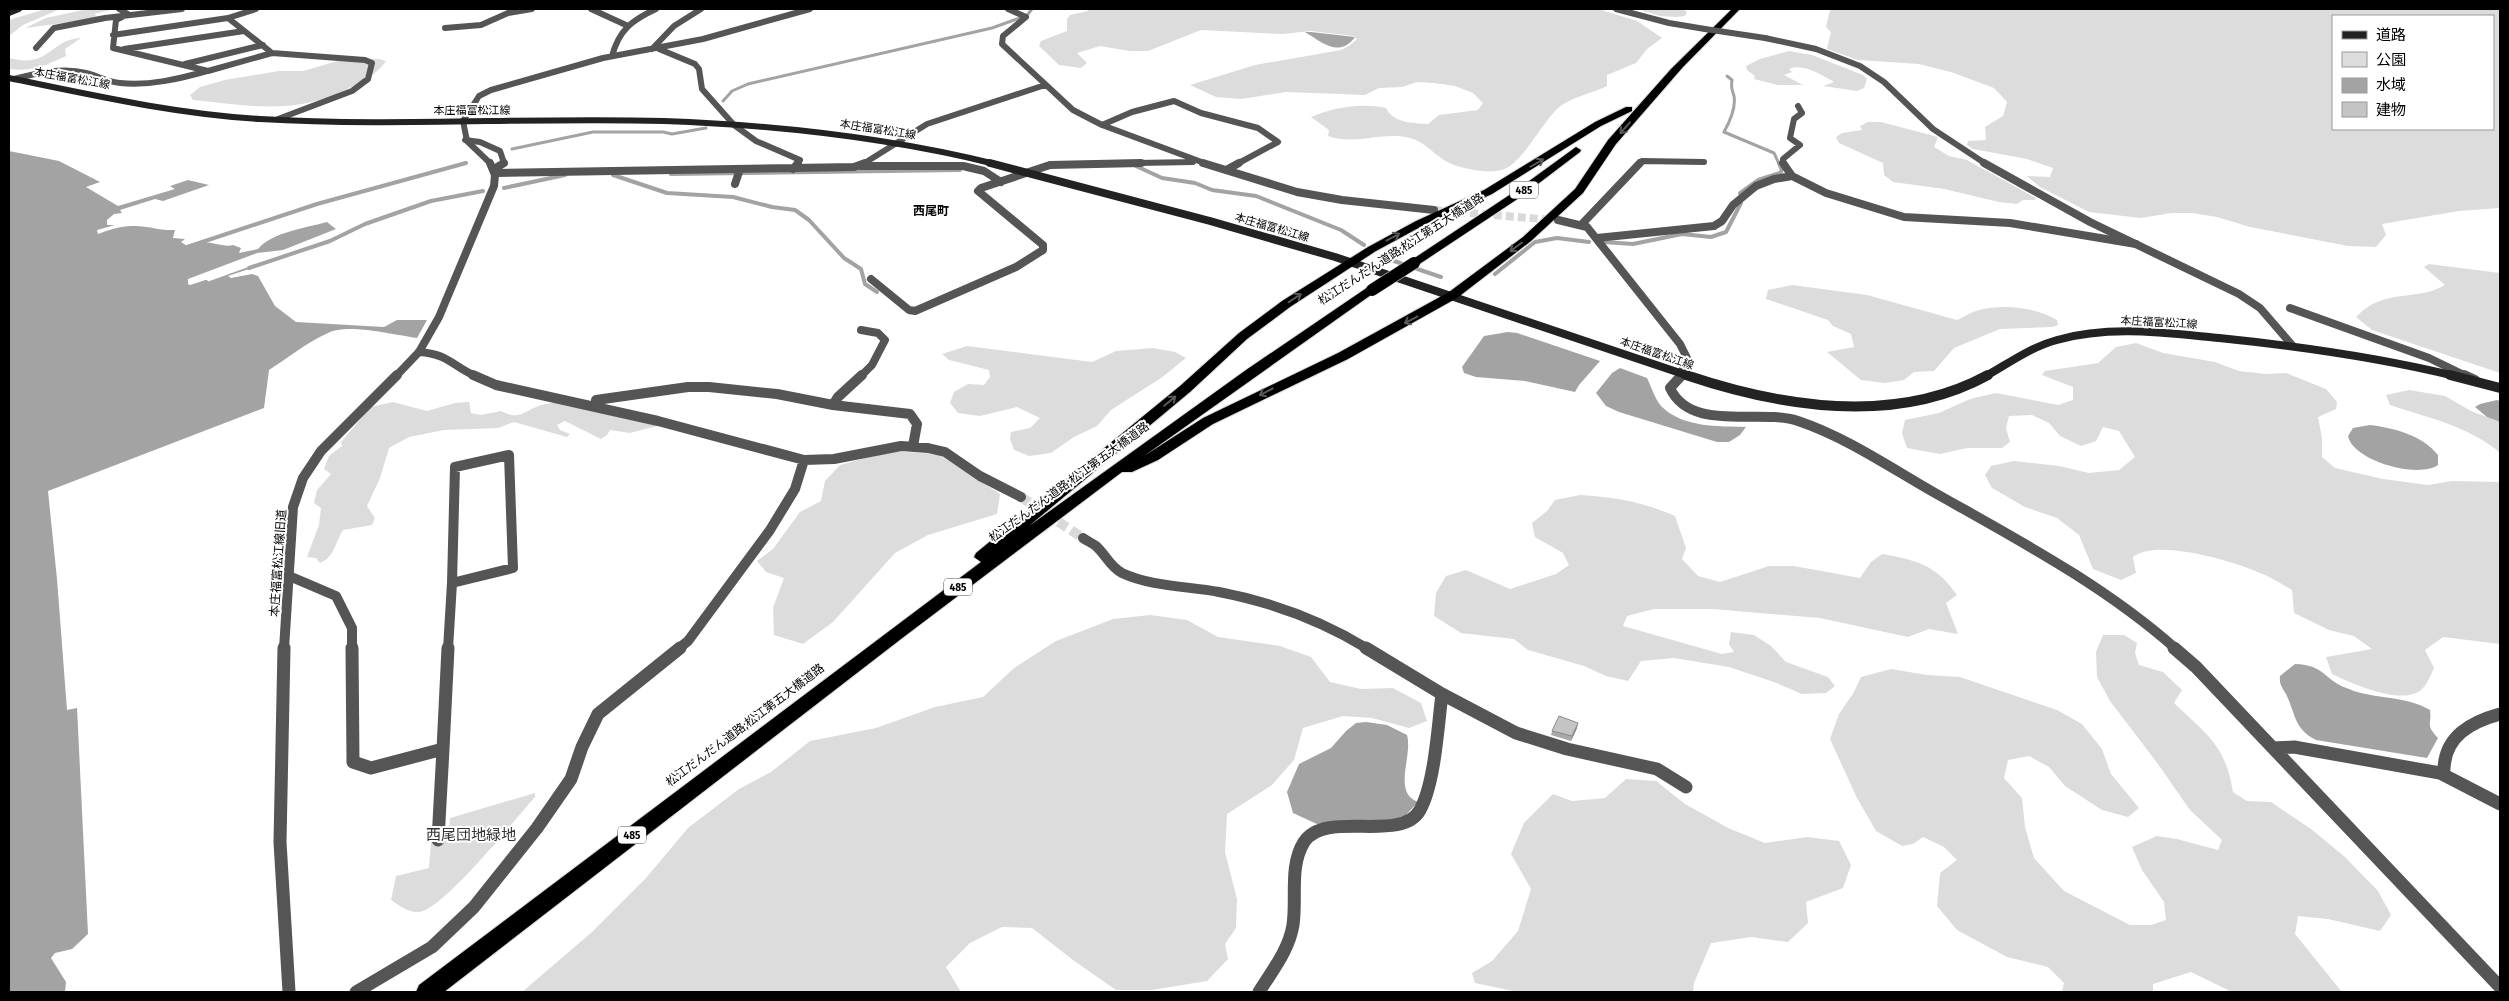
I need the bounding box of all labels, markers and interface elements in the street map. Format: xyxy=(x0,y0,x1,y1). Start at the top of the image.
legend xyxy=(2332,15,2494,130)
text: 道路 xyxy=(2376,26,2406,44)
text: 公園 xyxy=(2376,51,2406,69)
street label: 本庄福富松江線 xyxy=(33,65,111,92)
text: 水域 xyxy=(2376,76,2406,94)
text: 建物 xyxy=(2376,101,2406,119)
street label: 本庄福富松江線 xyxy=(434,104,511,117)
street label: 本庄福富松江線 xyxy=(839,117,917,142)
one-way arrow xyxy=(1619,121,1631,134)
one-way arrow xyxy=(1530,158,1544,168)
road number: 485 xyxy=(1510,182,1538,198)
street label: 松江だんだん道路;松江第五大橋道路 xyxy=(1316,190,1486,308)
district label: 西尾町 xyxy=(913,204,949,218)
street label: 本庄福富松江線 xyxy=(1233,211,1311,244)
one-way arrow xyxy=(1385,232,1400,241)
one-way arrow xyxy=(1509,242,1523,252)
one-way arrow xyxy=(1288,293,1302,303)
street label: 本庄福富松江線 xyxy=(2120,314,2198,331)
one-way arrow xyxy=(1404,315,1419,325)
street label: 本庄福富松江線 xyxy=(1618,335,1695,372)
one-way arrow xyxy=(1259,388,1274,397)
one-way arrow xyxy=(1163,396,1176,407)
street label: 松江だんだん道路;松江第五大橋道路 xyxy=(986,419,1152,545)
street label: 本庄福富松江線旧道 xyxy=(267,509,289,617)
road number: 485 xyxy=(944,578,972,596)
street label: 松江だんだん道路;松江第五大橋道路 xyxy=(663,661,827,789)
park label: 西尾団地緑地 xyxy=(426,826,516,844)
road number: 485 xyxy=(618,826,646,844)

